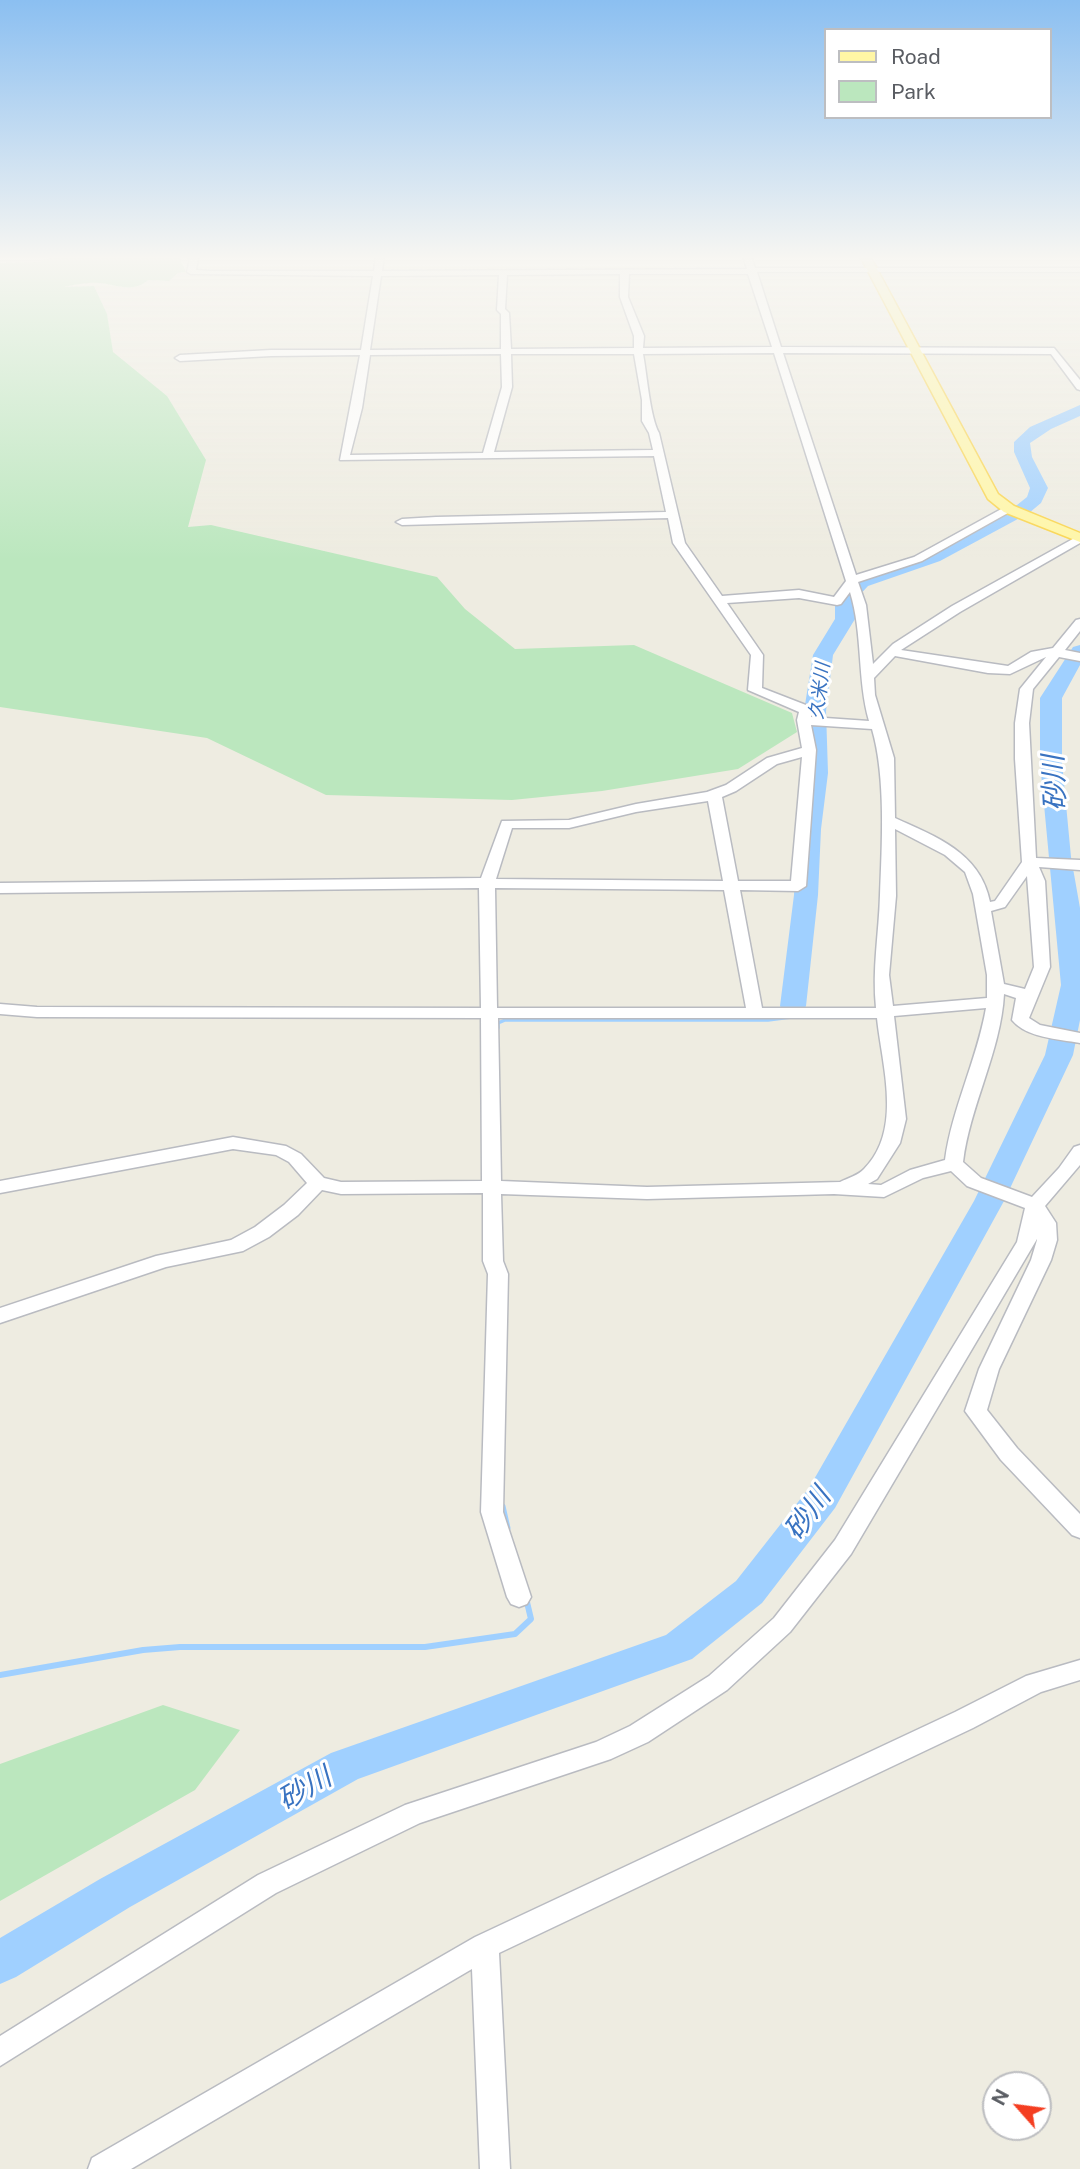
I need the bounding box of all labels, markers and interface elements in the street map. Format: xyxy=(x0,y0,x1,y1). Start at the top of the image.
legend xyxy=(824,28,1052,119)
text: Road xyxy=(891,44,941,69)
text: Park xyxy=(891,79,936,104)
water label: 久米川 xyxy=(805,661,835,721)
water label: 砂川 xyxy=(1037,754,1073,812)
water label: 砂川 xyxy=(778,1481,838,1547)
water label: 砂川 xyxy=(272,1760,338,1818)
north arrow xyxy=(982,2071,1052,2141)
text: N xyxy=(987,2085,1013,2109)

